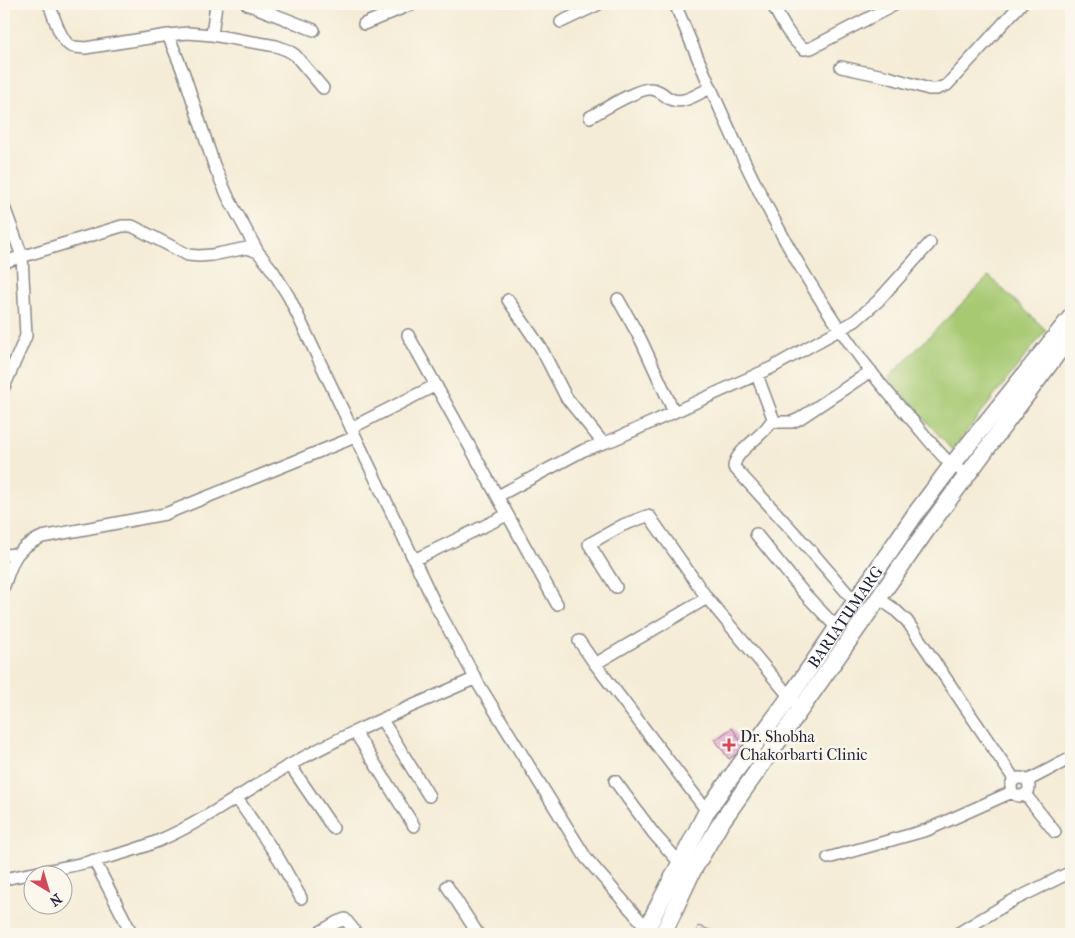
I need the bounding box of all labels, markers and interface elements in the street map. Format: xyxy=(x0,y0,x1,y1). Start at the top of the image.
street label: BARIATUMARG xyxy=(803,562,886,671)
place label: Dr. Shobha Chakorbarti Clinic xyxy=(740,727,867,764)
marker: Dr. Shobha Chakorbarti Clinic xyxy=(722,738,736,752)
north arrow xyxy=(22,866,72,916)
text: N xyxy=(46,890,65,910)

